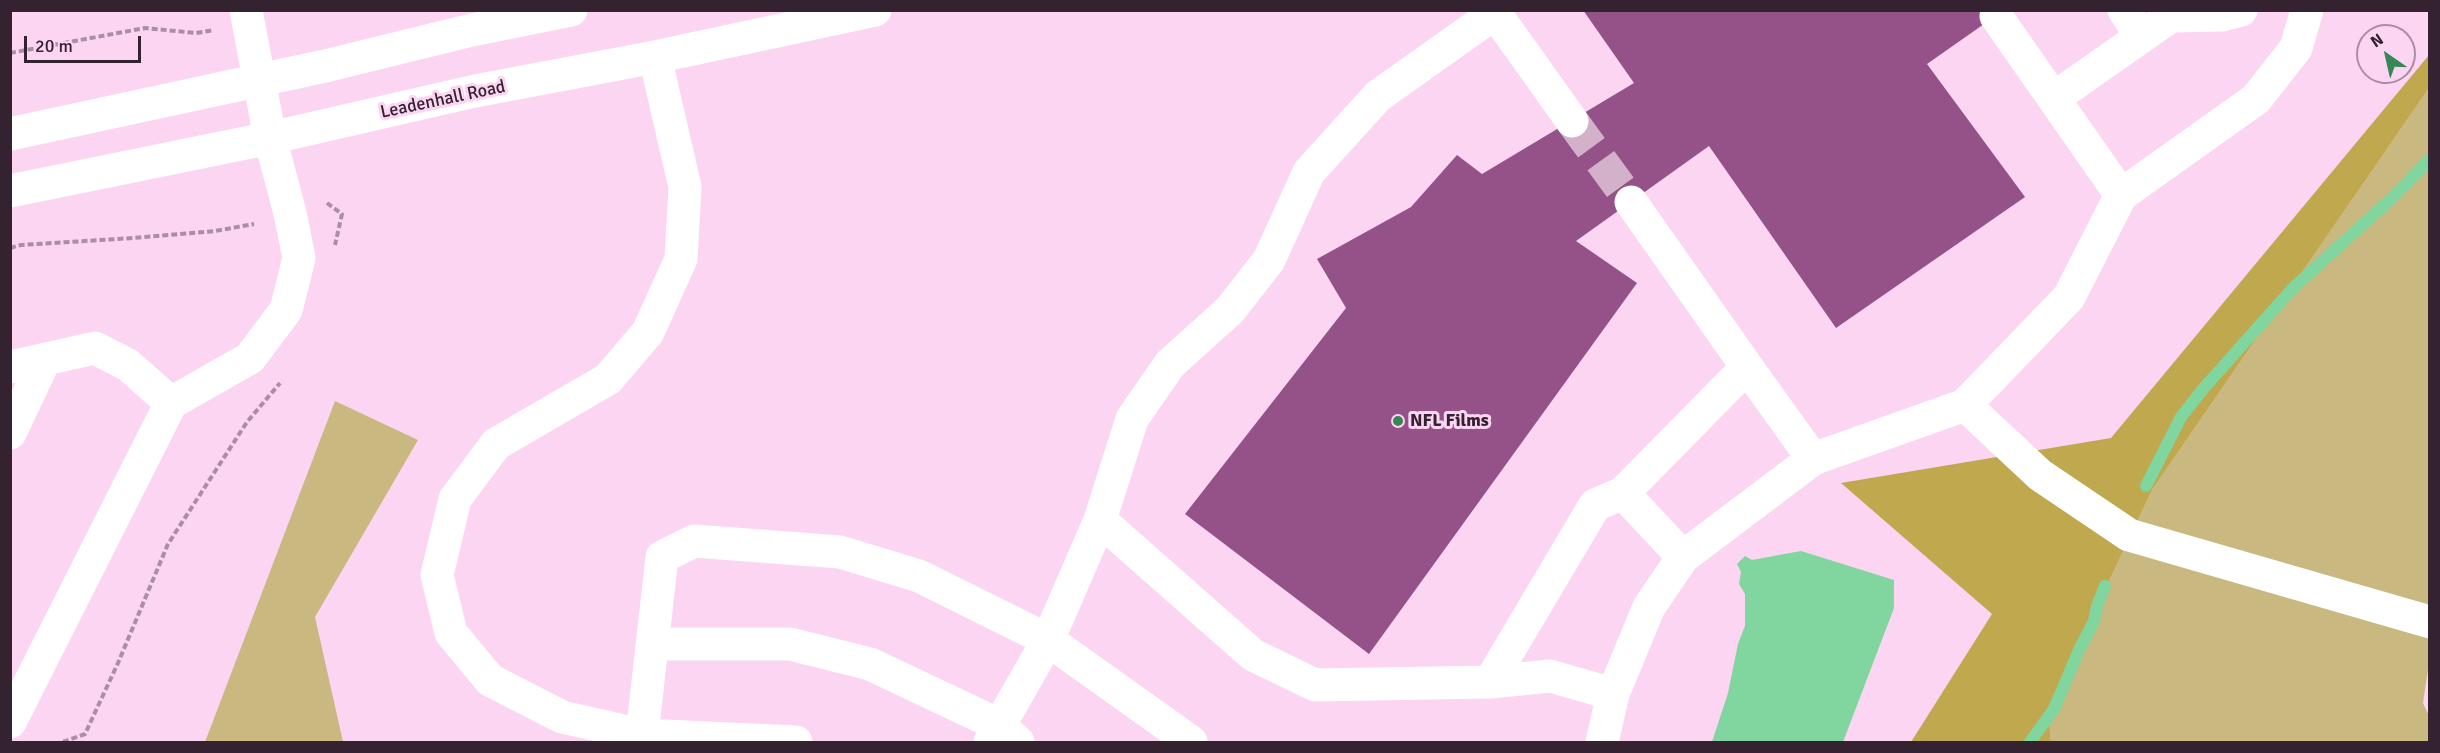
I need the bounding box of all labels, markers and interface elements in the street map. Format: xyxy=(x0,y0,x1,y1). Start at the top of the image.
scale bar xyxy=(27,24,144,62)
north arrow xyxy=(2356,24,2416,84)
text: N xyxy=(2367,29,2387,52)
text: 20 m xyxy=(35,35,73,57)
street label: Leadenhall Road xyxy=(379,76,507,124)
place label: NFL Films xyxy=(1410,410,1489,432)
marker: NFL Films xyxy=(1391,414,1405,428)

